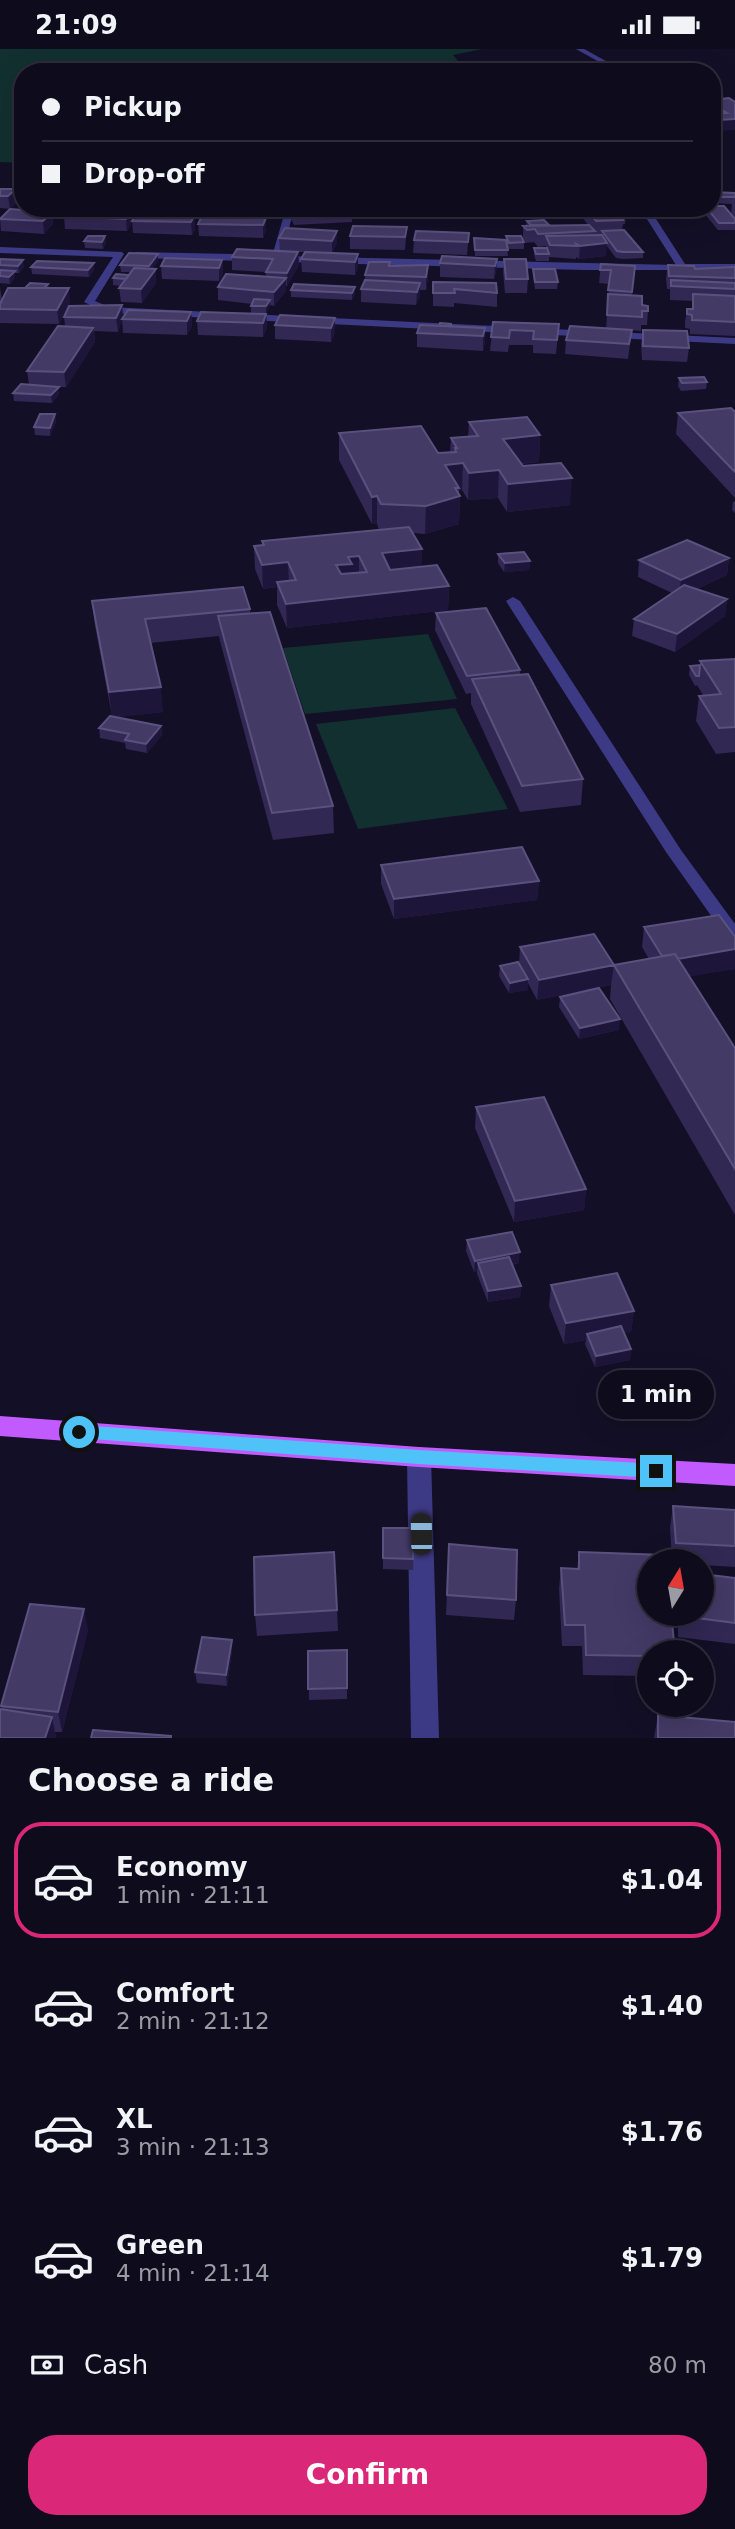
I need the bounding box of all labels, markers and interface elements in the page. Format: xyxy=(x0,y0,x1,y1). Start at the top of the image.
text: 21:09 xyxy=(35,10,118,40)
text: Pickup xyxy=(84,92,182,122)
text: Drop-off xyxy=(84,159,205,189)
callout: 1 min xyxy=(598,1369,714,1419)
text: 1 min xyxy=(620,1381,692,1407)
route start xyxy=(63,1416,95,1448)
route end xyxy=(640,1455,672,1487)
car xyxy=(411,1513,432,1555)
north arrow xyxy=(637,1549,714,1626)
map controls xyxy=(637,1549,714,1717)
button: locate xyxy=(637,1640,714,1717)
text: Choose a ride xyxy=(28,1761,274,1799)
icon: car xyxy=(32,1849,95,1912)
text: Economy xyxy=(116,1852,247,1882)
text: $1.04 xyxy=(621,1865,703,1895)
text: 1 min · 21:11 xyxy=(116,1882,270,1908)
icon: car xyxy=(32,1975,95,2038)
text: Comfort xyxy=(116,1978,234,2008)
text: $1.40 xyxy=(621,1991,703,2021)
text: 2 min · 21:12 xyxy=(116,2008,270,2034)
icon: car xyxy=(32,2101,95,2164)
text: XL xyxy=(116,2104,153,2134)
text: $1.76 xyxy=(621,2117,703,2147)
text: 3 min · 21:13 xyxy=(116,2134,270,2160)
icon: car xyxy=(32,2227,95,2290)
text: Green xyxy=(116,2230,204,2260)
text: $1.79 xyxy=(621,2243,703,2273)
text: 4 min · 21:14 xyxy=(116,2260,270,2286)
icon: cash xyxy=(28,2346,66,2384)
text: Cash xyxy=(84,2350,148,2380)
text: 80 m xyxy=(648,2352,707,2378)
button: Confirm xyxy=(28,2435,707,2515)

